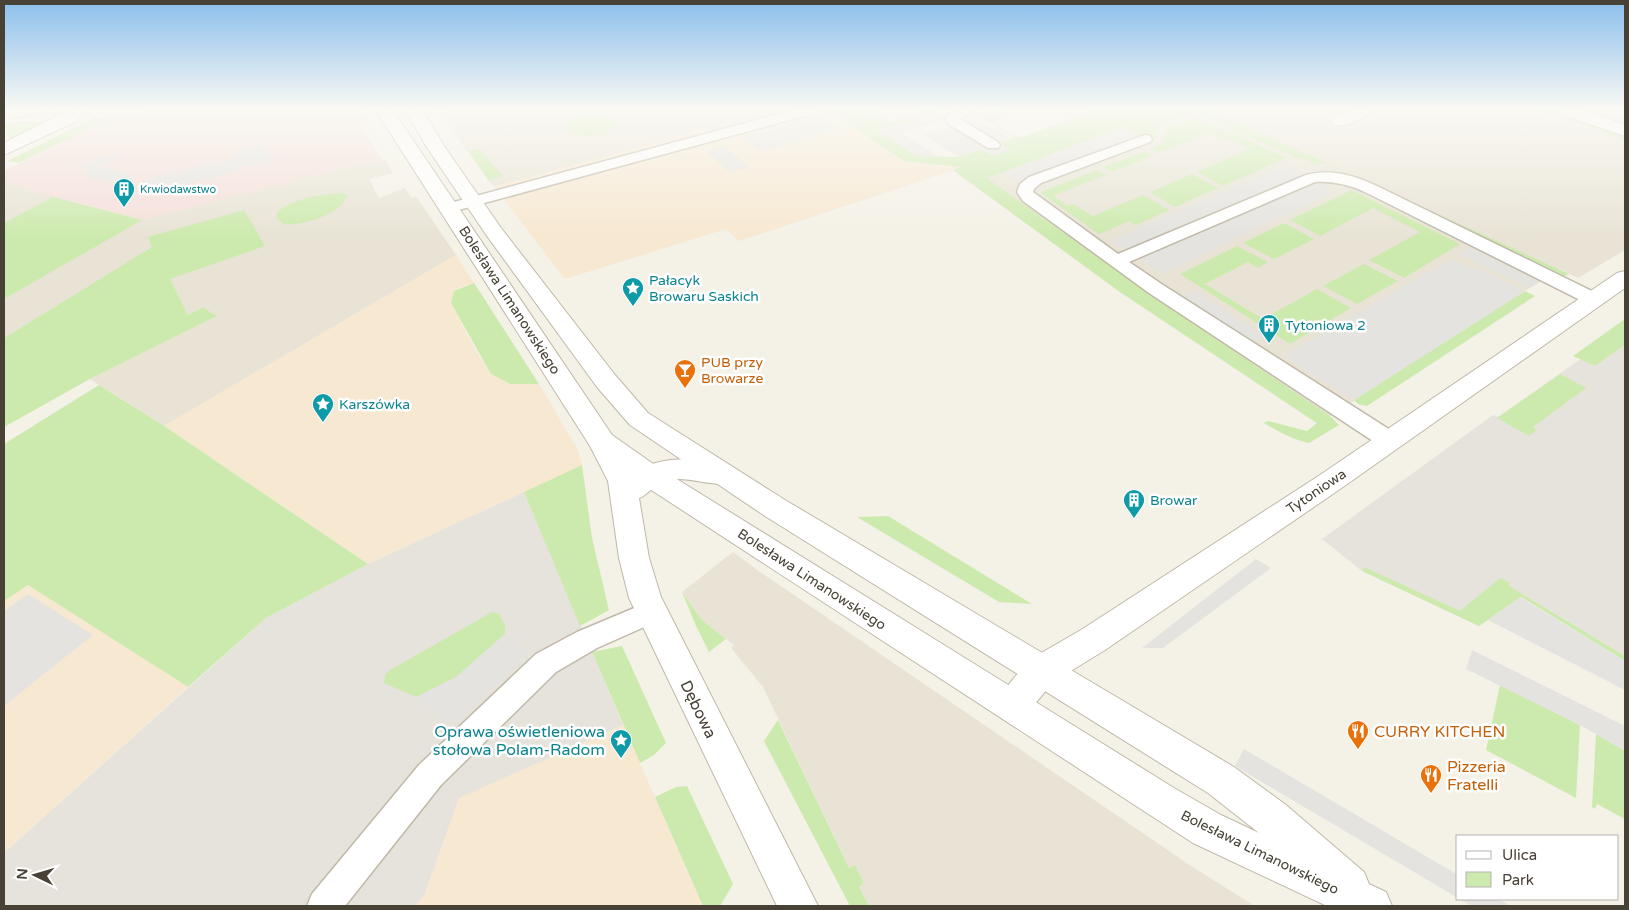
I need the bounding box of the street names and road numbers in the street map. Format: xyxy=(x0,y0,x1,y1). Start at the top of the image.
street label: Bolesława Limanowskiego xyxy=(455,223,564,378)
street label: Tytoniowa xyxy=(1283,465,1349,518)
street label: Bolesława Limanowskiego xyxy=(734,525,889,634)
street label: Dębowa xyxy=(676,677,721,742)
street label: Bolesława Limanowskiego xyxy=(1178,807,1342,898)

